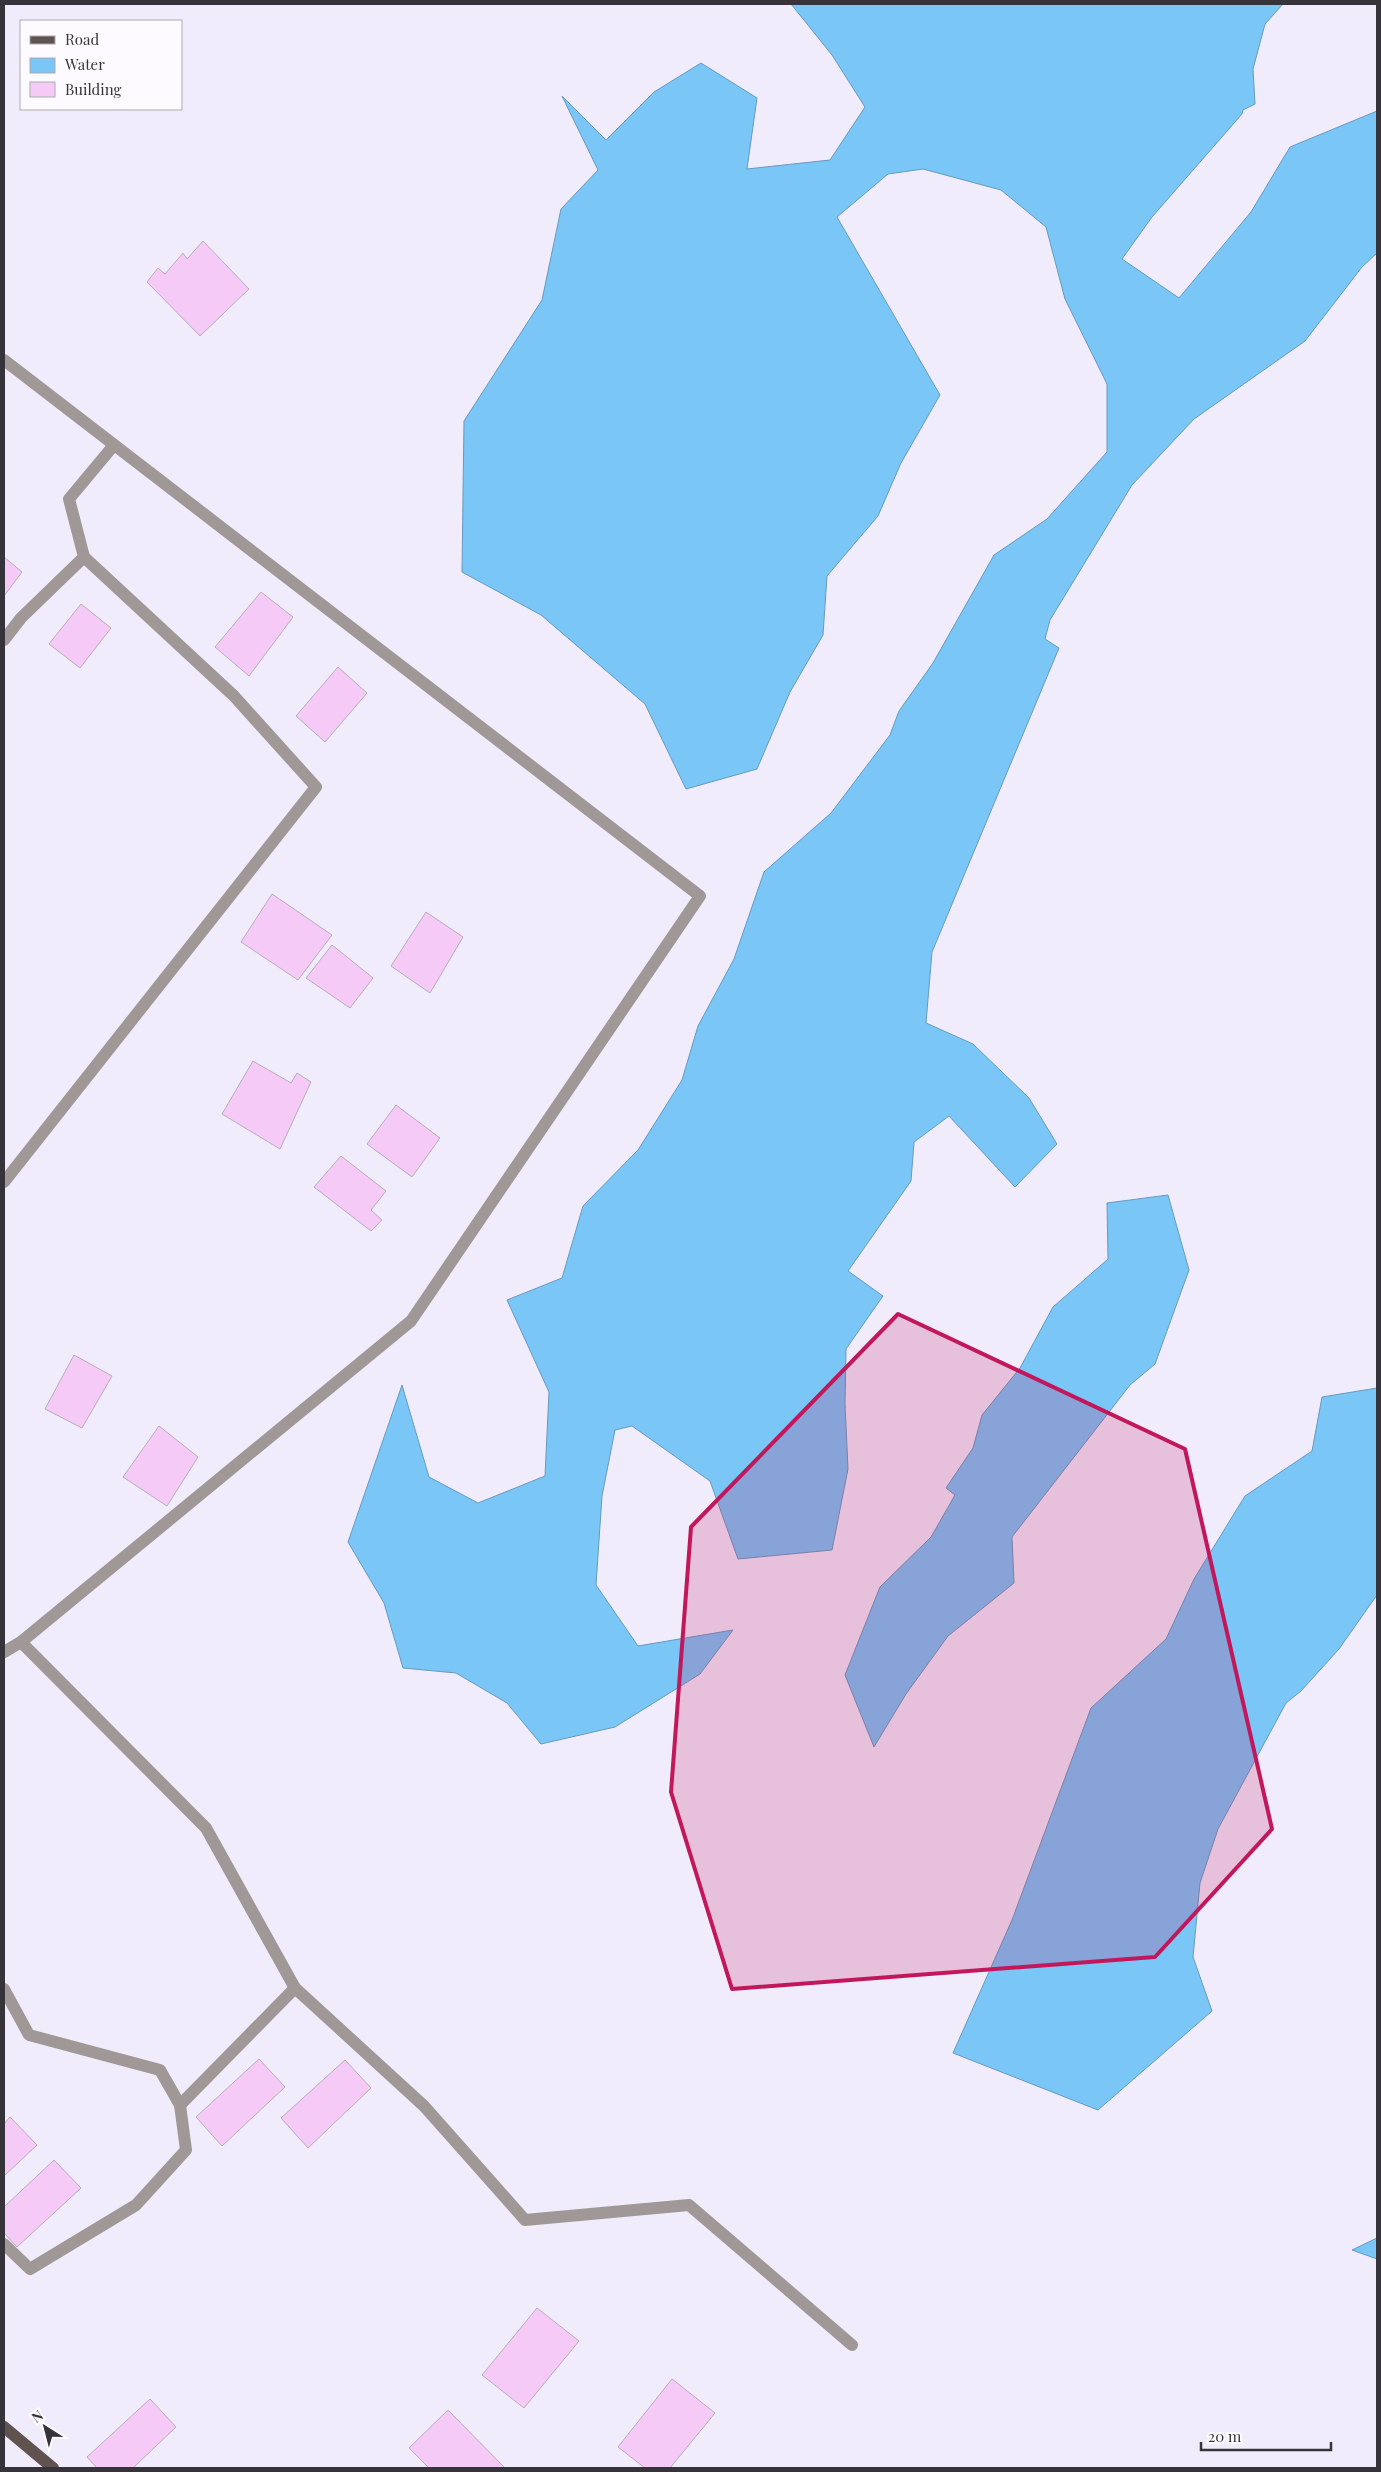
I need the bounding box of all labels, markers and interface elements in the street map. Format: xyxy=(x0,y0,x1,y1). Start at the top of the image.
legend xyxy=(20,20,182,110)
text: Road xyxy=(65,29,99,49)
text: Water xyxy=(64,54,105,74)
text: Building xyxy=(65,79,122,99)
north arrow xyxy=(20,2402,70,2452)
text: N xyxy=(27,2405,47,2427)
scale bar xyxy=(1201,2420,1331,2452)
text: 20 m xyxy=(1208,2426,1242,2446)

